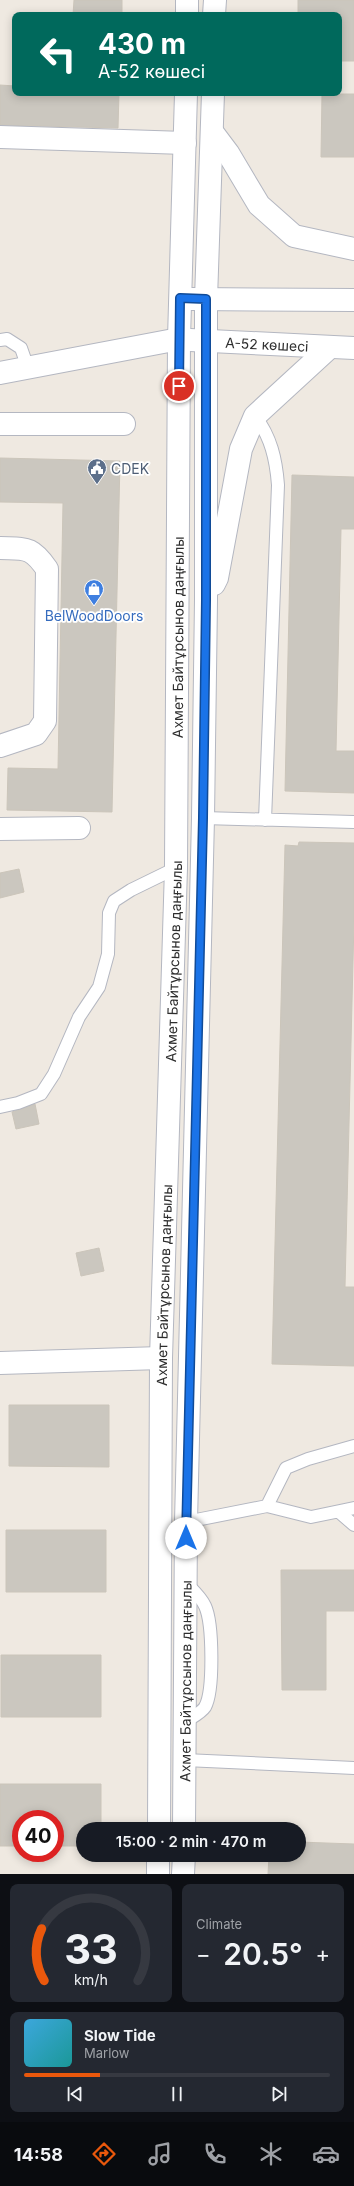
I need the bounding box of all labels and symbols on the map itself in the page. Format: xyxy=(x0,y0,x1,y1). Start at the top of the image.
street label: А-52 көшесі xyxy=(225,333,309,354)
pin xyxy=(162,369,196,403)
public building icon: CDEK xyxy=(86,457,108,485)
place label: CDEK xyxy=(111,460,150,477)
street label: Ахмет Байтұрсынов даңғылы xyxy=(168,536,186,738)
shop icon: BelWoodDoors xyxy=(83,578,105,606)
place label: BelWoodDoors xyxy=(45,607,143,624)
street label: Ахмет Байтұрсынов даңғылы xyxy=(162,860,185,1062)
street label: Ахмет Байтұрсынов даңғылы xyxy=(152,1184,175,1386)
position arrow xyxy=(165,1517,207,1559)
street label: Ахмет Байтұрсынов даңғылы xyxy=(176,1580,194,1782)
speed limit sign: 40 xyxy=(12,1810,64,1862)

